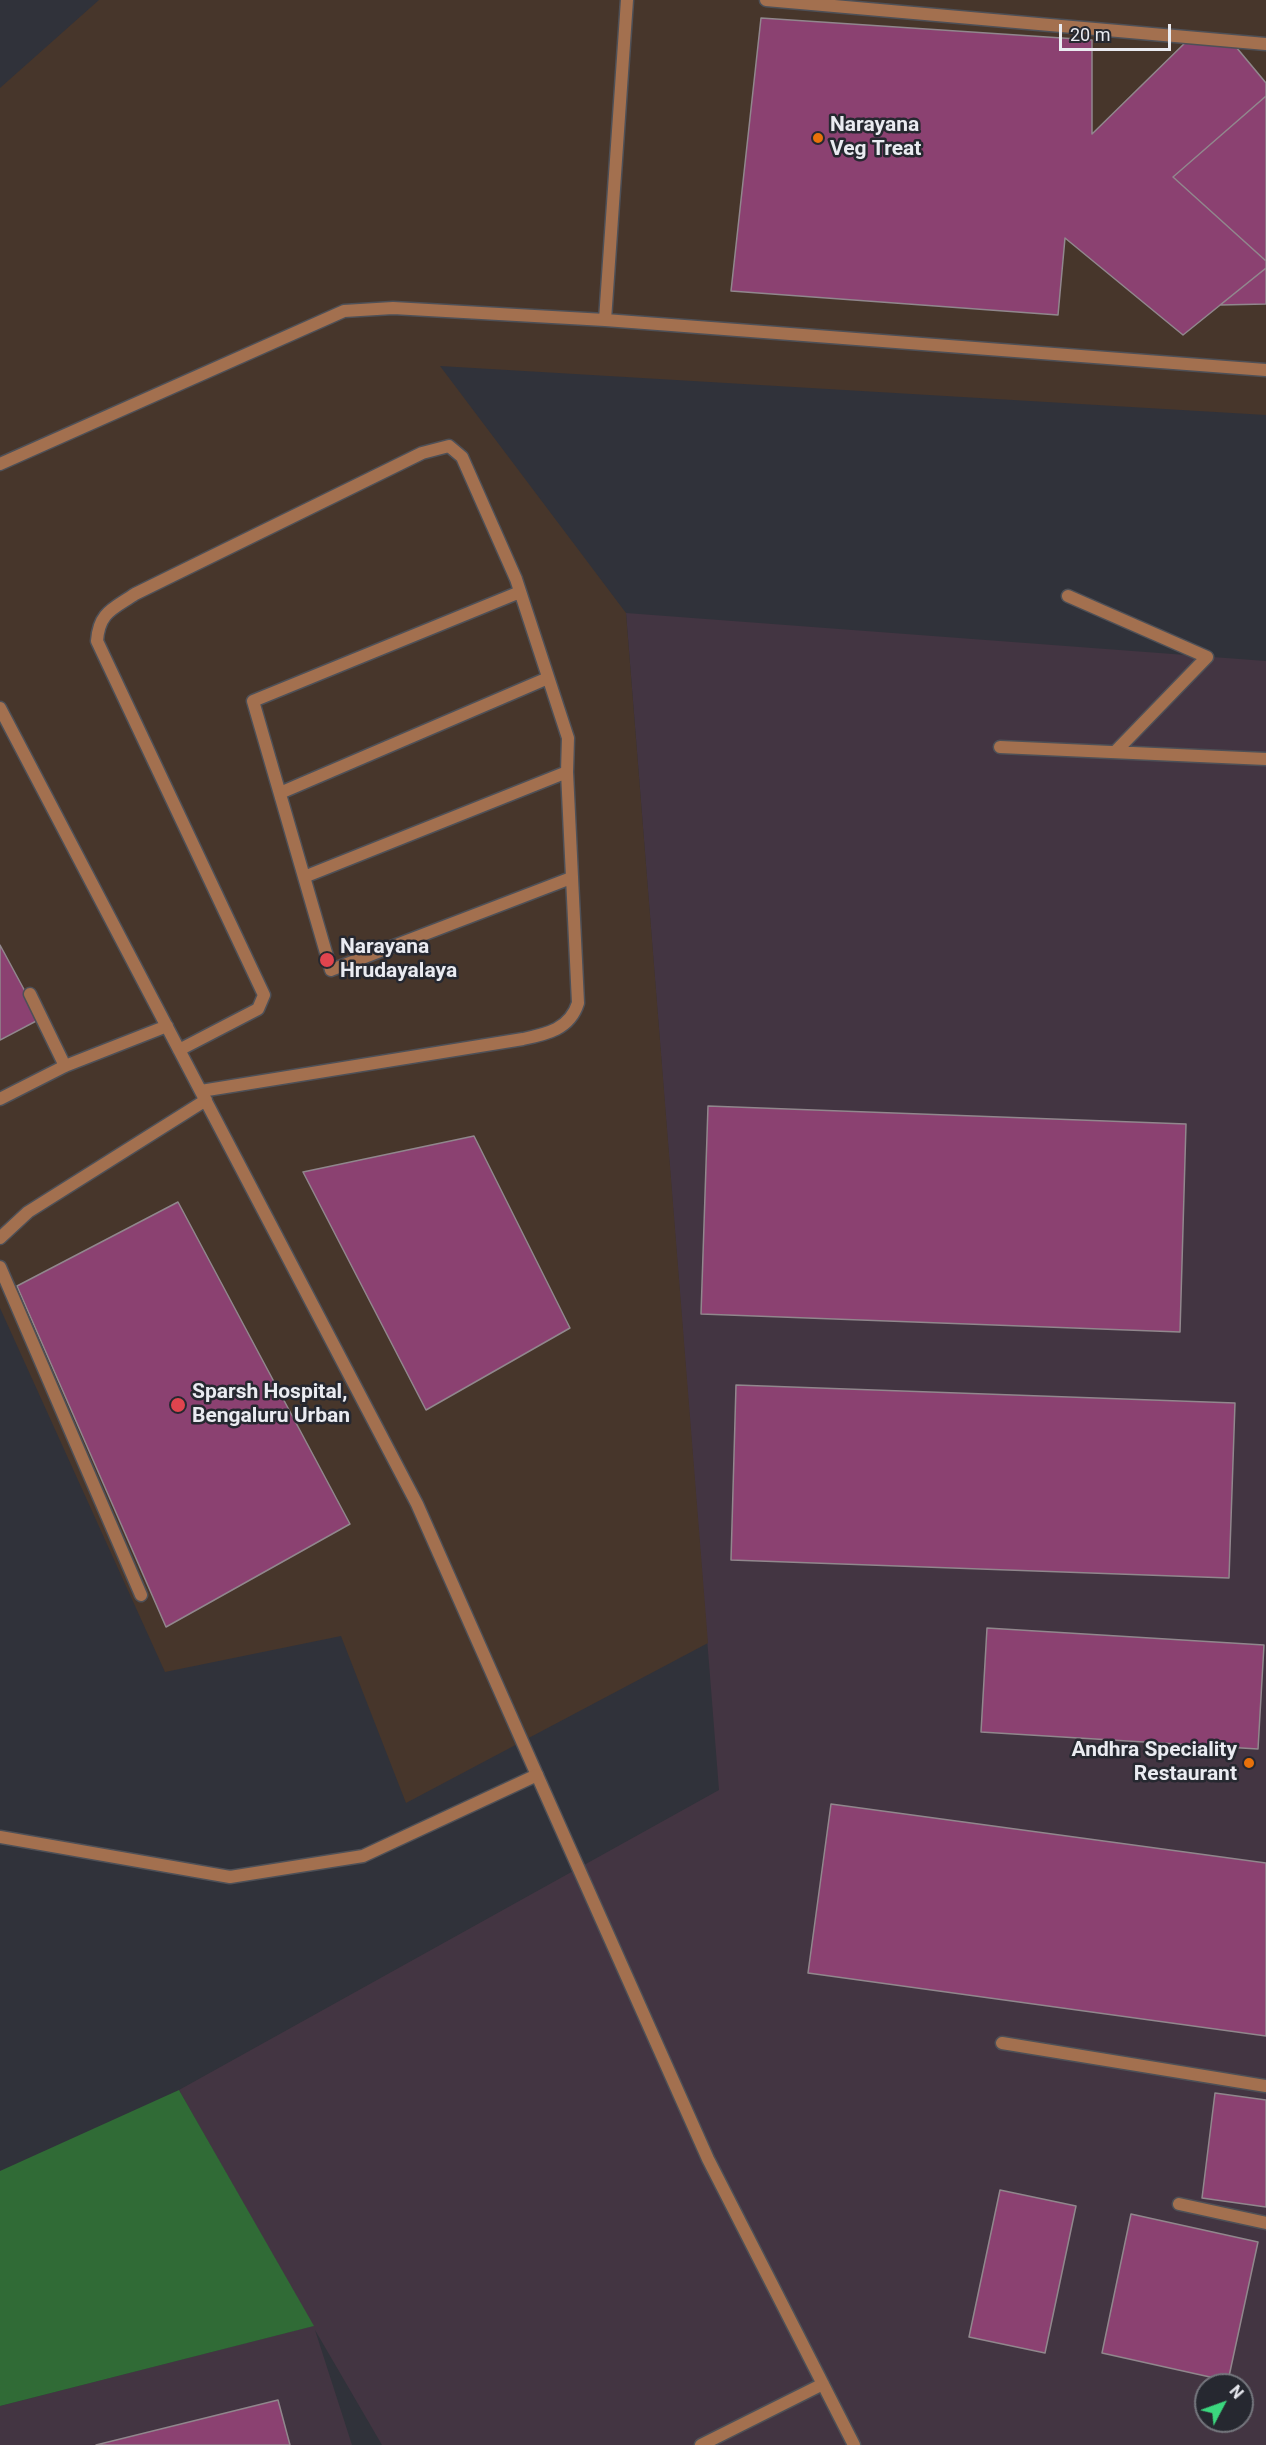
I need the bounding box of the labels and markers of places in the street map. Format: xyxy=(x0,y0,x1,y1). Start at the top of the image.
place label: Narayana Veg Treat xyxy=(830,113,921,163)
marker: Narayana Veg Treat xyxy=(811,131,825,145)
place label: Narayana Hrudayalaya xyxy=(340,935,457,985)
marker: Narayana Hrudayalaya xyxy=(318,951,336,969)
place label: Sparsh Hospital, Bengaluru Urban xyxy=(192,1380,350,1430)
marker: Sparsh Hospital, Bengaluru Urban xyxy=(169,1396,187,1414)
place label: Andhra Speciality Restaurant xyxy=(1071,1738,1237,1788)
marker: Andhra Speciality Restaurant xyxy=(1242,1756,1256,1770)

